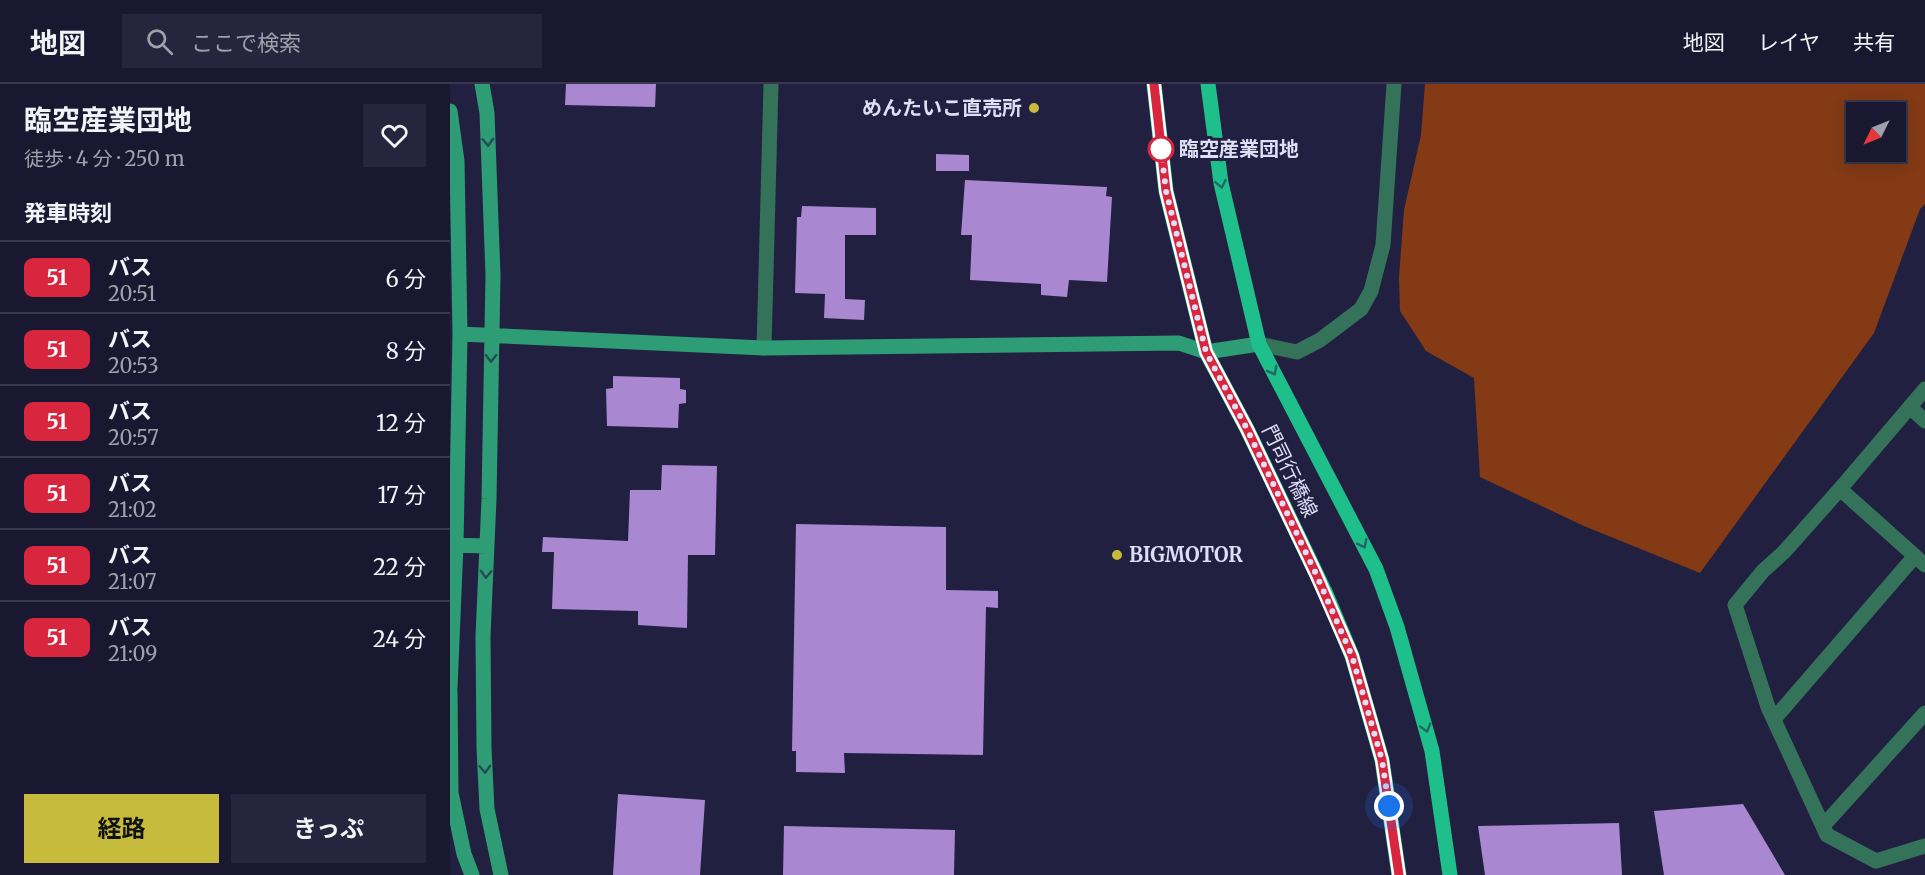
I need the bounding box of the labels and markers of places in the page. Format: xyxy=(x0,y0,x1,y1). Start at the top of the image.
place label: めんたいこ直売所 xyxy=(862,95,1022,120)
marker: めんたいこ直売所 xyxy=(1027,101,1041,115)
marker: 臨空産業団地 xyxy=(1148,136,1174,162)
place label: 臨空産業団地 xyxy=(1179,136,1299,161)
place label: BIGMOTOR xyxy=(1129,542,1243,567)
marker: BIGMOTOR xyxy=(1110,548,1124,562)

